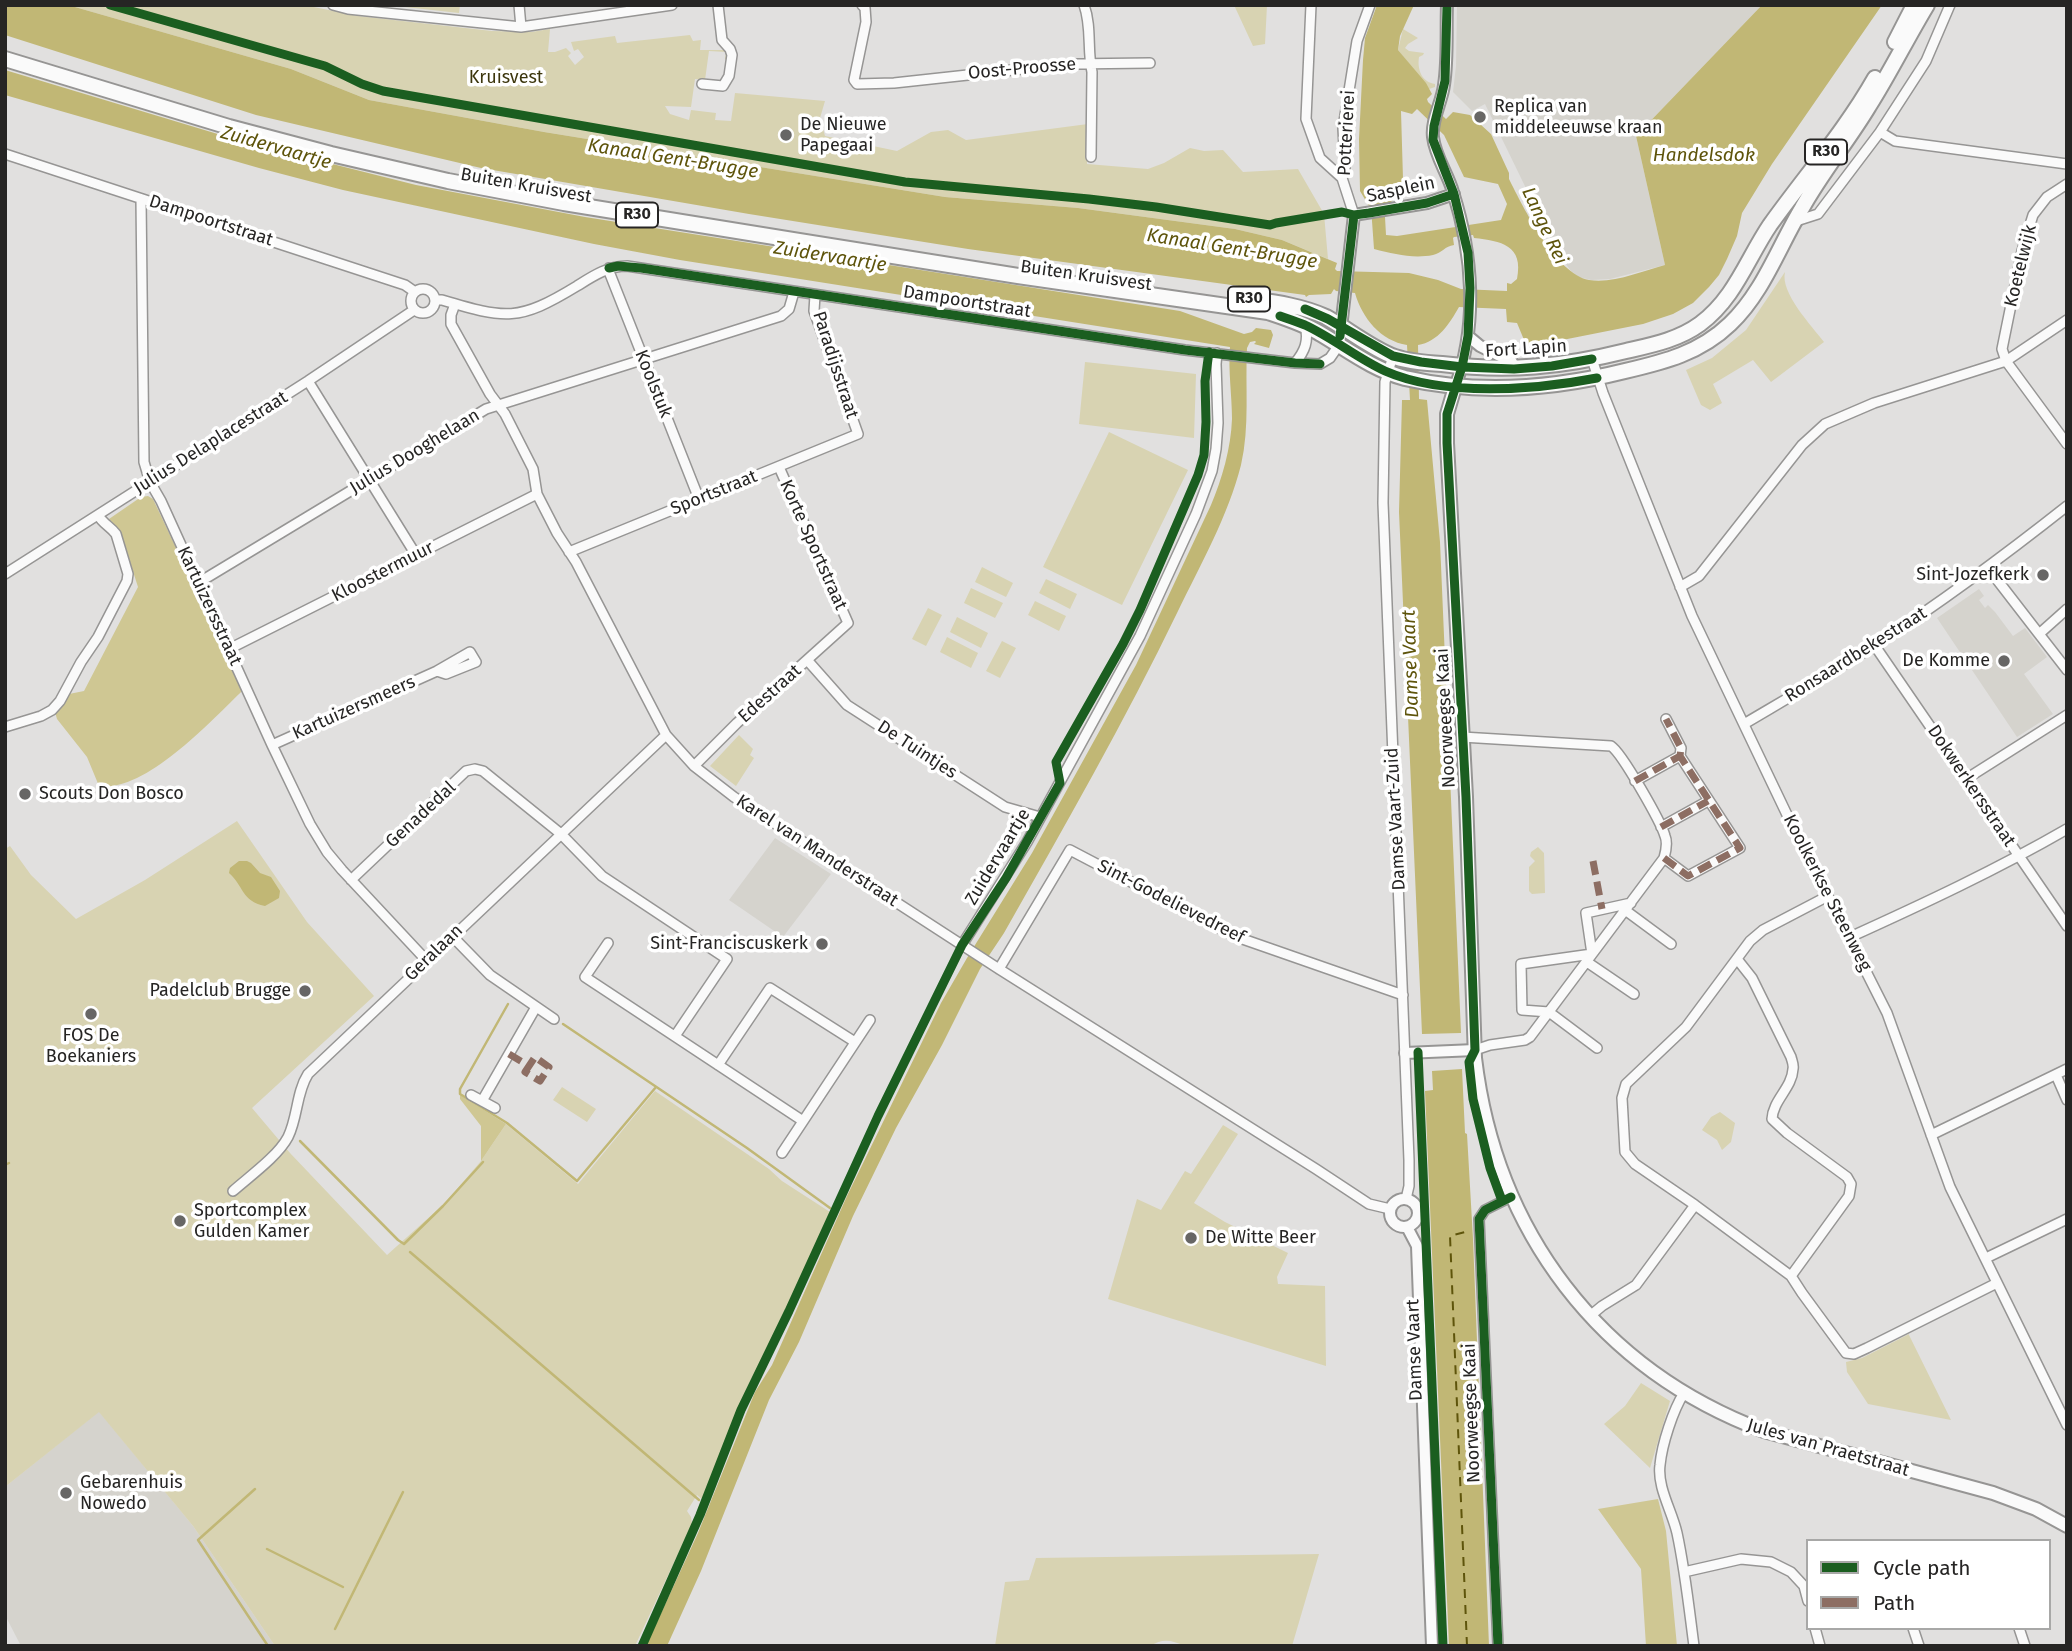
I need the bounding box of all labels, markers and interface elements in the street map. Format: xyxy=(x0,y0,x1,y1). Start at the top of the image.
street label: Oost-Proosse xyxy=(967,54,1077,84)
park label: Kruisvest xyxy=(469,67,543,89)
street label: Potterierei xyxy=(1334,89,1360,177)
place label: Replica van middeleeuwse kraan xyxy=(1494,96,1663,138)
marker: Replica van middeleeuwse kraan xyxy=(1472,109,1488,125)
place label: De Nieuwe Papegaai xyxy=(800,114,887,156)
water label: Zuidervaartje xyxy=(218,121,334,175)
marker: De Nieuwe Papegaai xyxy=(778,127,794,143)
water label: Kanaal Gent-Brugge xyxy=(586,134,760,184)
road number: R30 xyxy=(1805,140,1847,164)
water label: Handelsdok xyxy=(1653,145,1755,167)
street label: Buiten Kruisvest xyxy=(459,164,593,208)
street label: Sasplein xyxy=(1365,172,1437,208)
water label: Lange Rei xyxy=(1516,184,1572,268)
street label: Dampoortstraat xyxy=(146,191,276,251)
road number: R30 xyxy=(616,202,658,228)
street label: Koetelwijk xyxy=(2000,223,2042,309)
water label: Kanaal Gent-Brugge xyxy=(1145,224,1319,274)
water label: Zuidervaartje xyxy=(772,237,888,277)
street label: Buiten Kruisvest xyxy=(1019,256,1153,296)
street label: Dampoortstraat xyxy=(902,281,1032,323)
road number: R30 xyxy=(1228,286,1270,312)
street label: Paradijsstraat xyxy=(807,309,863,421)
street label: Fort Lapin xyxy=(1484,335,1568,363)
street label: Koolstuk xyxy=(630,347,676,421)
street label: Julius Delaplacestraat xyxy=(130,387,292,499)
street label: Julius Dooghelaan xyxy=(346,405,484,499)
street label: Sportstraat xyxy=(667,466,761,520)
street label: Korte Sportstraat xyxy=(775,477,851,613)
street label: Kloostermuur xyxy=(328,537,438,607)
street label: Kartuizersstraat xyxy=(172,543,246,669)
place label: Sint-Jozefkerk xyxy=(1916,564,2029,586)
marker: Sint-Jozefkerk xyxy=(2035,567,2051,583)
street label: Ronsaardbekestraat xyxy=(1781,603,1931,707)
water label: Damse Vaart xyxy=(1398,610,1424,718)
street label: Noorweegse Kaai xyxy=(1432,648,1460,788)
place label: De Komme xyxy=(1902,650,1990,672)
marker: De Komme xyxy=(1996,653,2012,669)
street label: Edestraat xyxy=(734,660,806,728)
street label: Kartuizersmeers xyxy=(289,671,419,745)
street label: De Tuintjes xyxy=(873,716,961,784)
street label: Dokwerkersstraat xyxy=(1922,721,2020,851)
street label: Damse Vaart-Zuid xyxy=(1381,747,1411,891)
street label: Genadedal xyxy=(382,777,460,853)
place label: Scouts Don Bosco xyxy=(39,783,184,805)
marker: Scouts Don Bosco xyxy=(17,786,33,802)
street label: Karel van Manderstraat xyxy=(732,790,902,912)
street label: Zuidervaartje xyxy=(961,805,1035,909)
street label: Koolkerkse Steenweg xyxy=(1778,811,1876,975)
street label: Sint-Godelievedreef xyxy=(1094,856,1248,948)
street label: Geralaan xyxy=(400,920,468,986)
place label: Sint-Franciscuskerk xyxy=(650,933,808,955)
marker: Sint-Franciscuskerk xyxy=(814,936,830,952)
place label: Padelclub Brugge xyxy=(150,980,291,1002)
marker: Padelclub Brugge xyxy=(297,983,313,999)
marker: FOS De Boekaniers xyxy=(83,1006,99,1022)
place label: FOS De Boekaniers xyxy=(46,1025,136,1068)
place label: Sportcomplex Gulden Kamer xyxy=(194,1200,309,1242)
marker: Sportcomplex Gulden Kamer xyxy=(172,1213,188,1229)
place label: De Witte Beer xyxy=(1205,1227,1316,1249)
marker: De Witte Beer xyxy=(1183,1230,1199,1246)
street label: Damse Vaart xyxy=(1402,1299,1428,1401)
street label: Noorweegse Kaai xyxy=(1459,1343,1485,1483)
street label: Jules van Praetstraat xyxy=(1744,1415,1912,1481)
place label: Gebarenhuis Nowedo xyxy=(80,1472,183,1514)
marker: Gebarenhuis Nowedo xyxy=(58,1485,74,1501)
legend xyxy=(1806,1539,2051,1630)
text: Cycle path xyxy=(1873,1555,1971,1581)
text: Path xyxy=(1873,1590,1915,1616)

